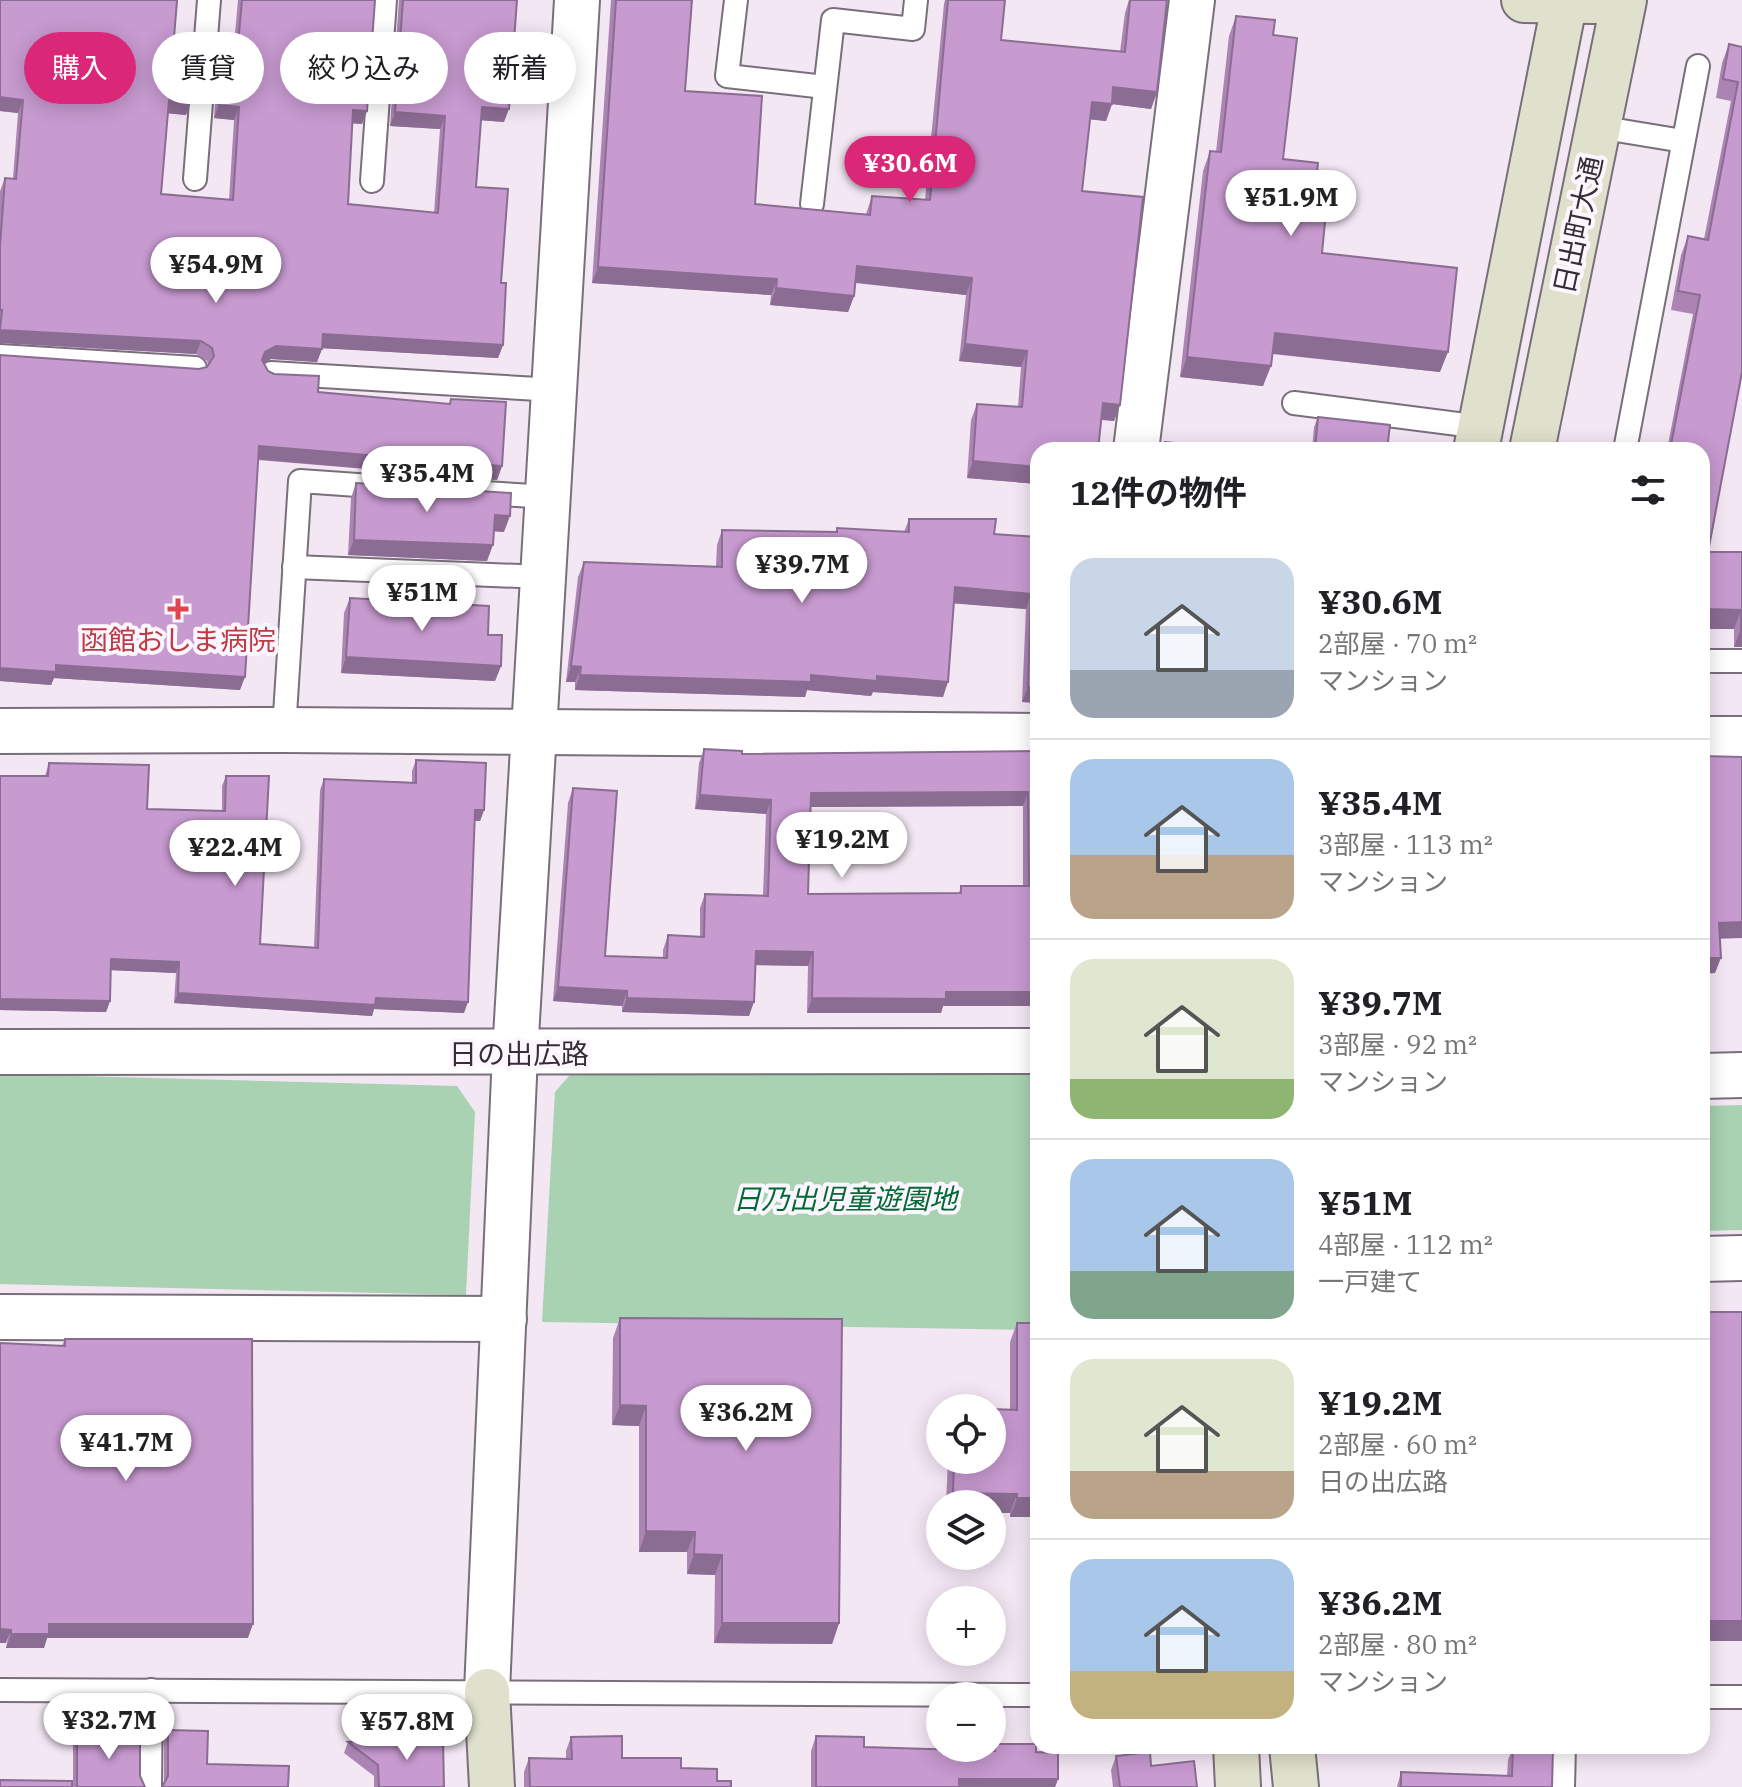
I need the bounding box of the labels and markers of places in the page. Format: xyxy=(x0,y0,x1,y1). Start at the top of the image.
pin: ¥30.6M xyxy=(845,136,975,204)
pin: ¥51.9M xyxy=(1226,170,1356,238)
pin: ¥54.9M xyxy=(151,237,281,305)
pin: ¥35.4M xyxy=(362,446,492,514)
pin: ¥39.7M xyxy=(737,537,867,605)
pin: ¥51M xyxy=(375,565,469,633)
marker: 函館おしま病院 xyxy=(167,598,189,620)
place label: 函館おしま病院 xyxy=(80,621,276,658)
pin: ¥19.2M xyxy=(777,812,907,880)
pin: ¥22.4M xyxy=(170,820,300,888)
pin: ¥36.2M xyxy=(681,1385,811,1453)
pin: ¥41.7M xyxy=(61,1415,191,1483)
pin: ¥32.7M xyxy=(44,1693,174,1761)
pin: ¥57.8M xyxy=(342,1694,472,1762)

